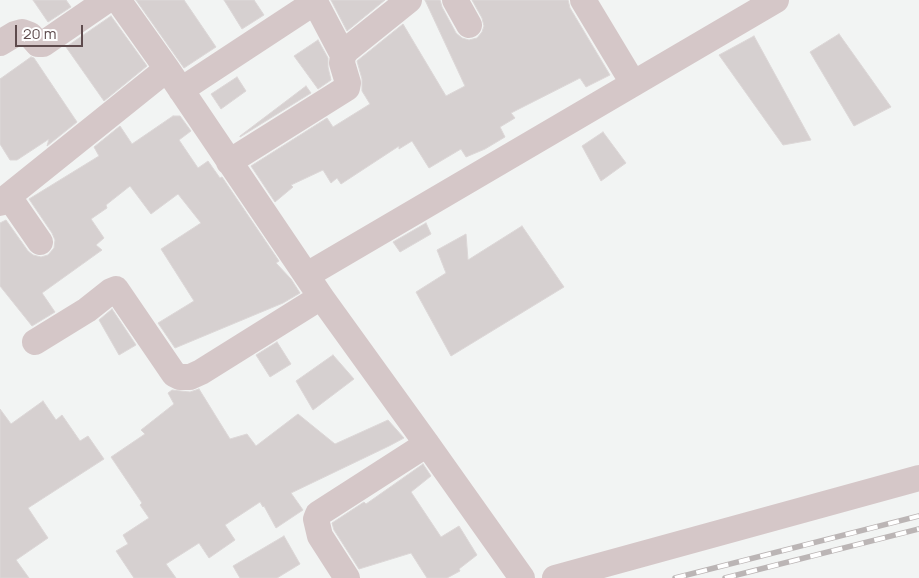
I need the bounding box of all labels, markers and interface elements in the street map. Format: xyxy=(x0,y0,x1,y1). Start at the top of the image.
scale bar xyxy=(18,15,85,47)
text: 20 m xyxy=(23,23,56,44)

